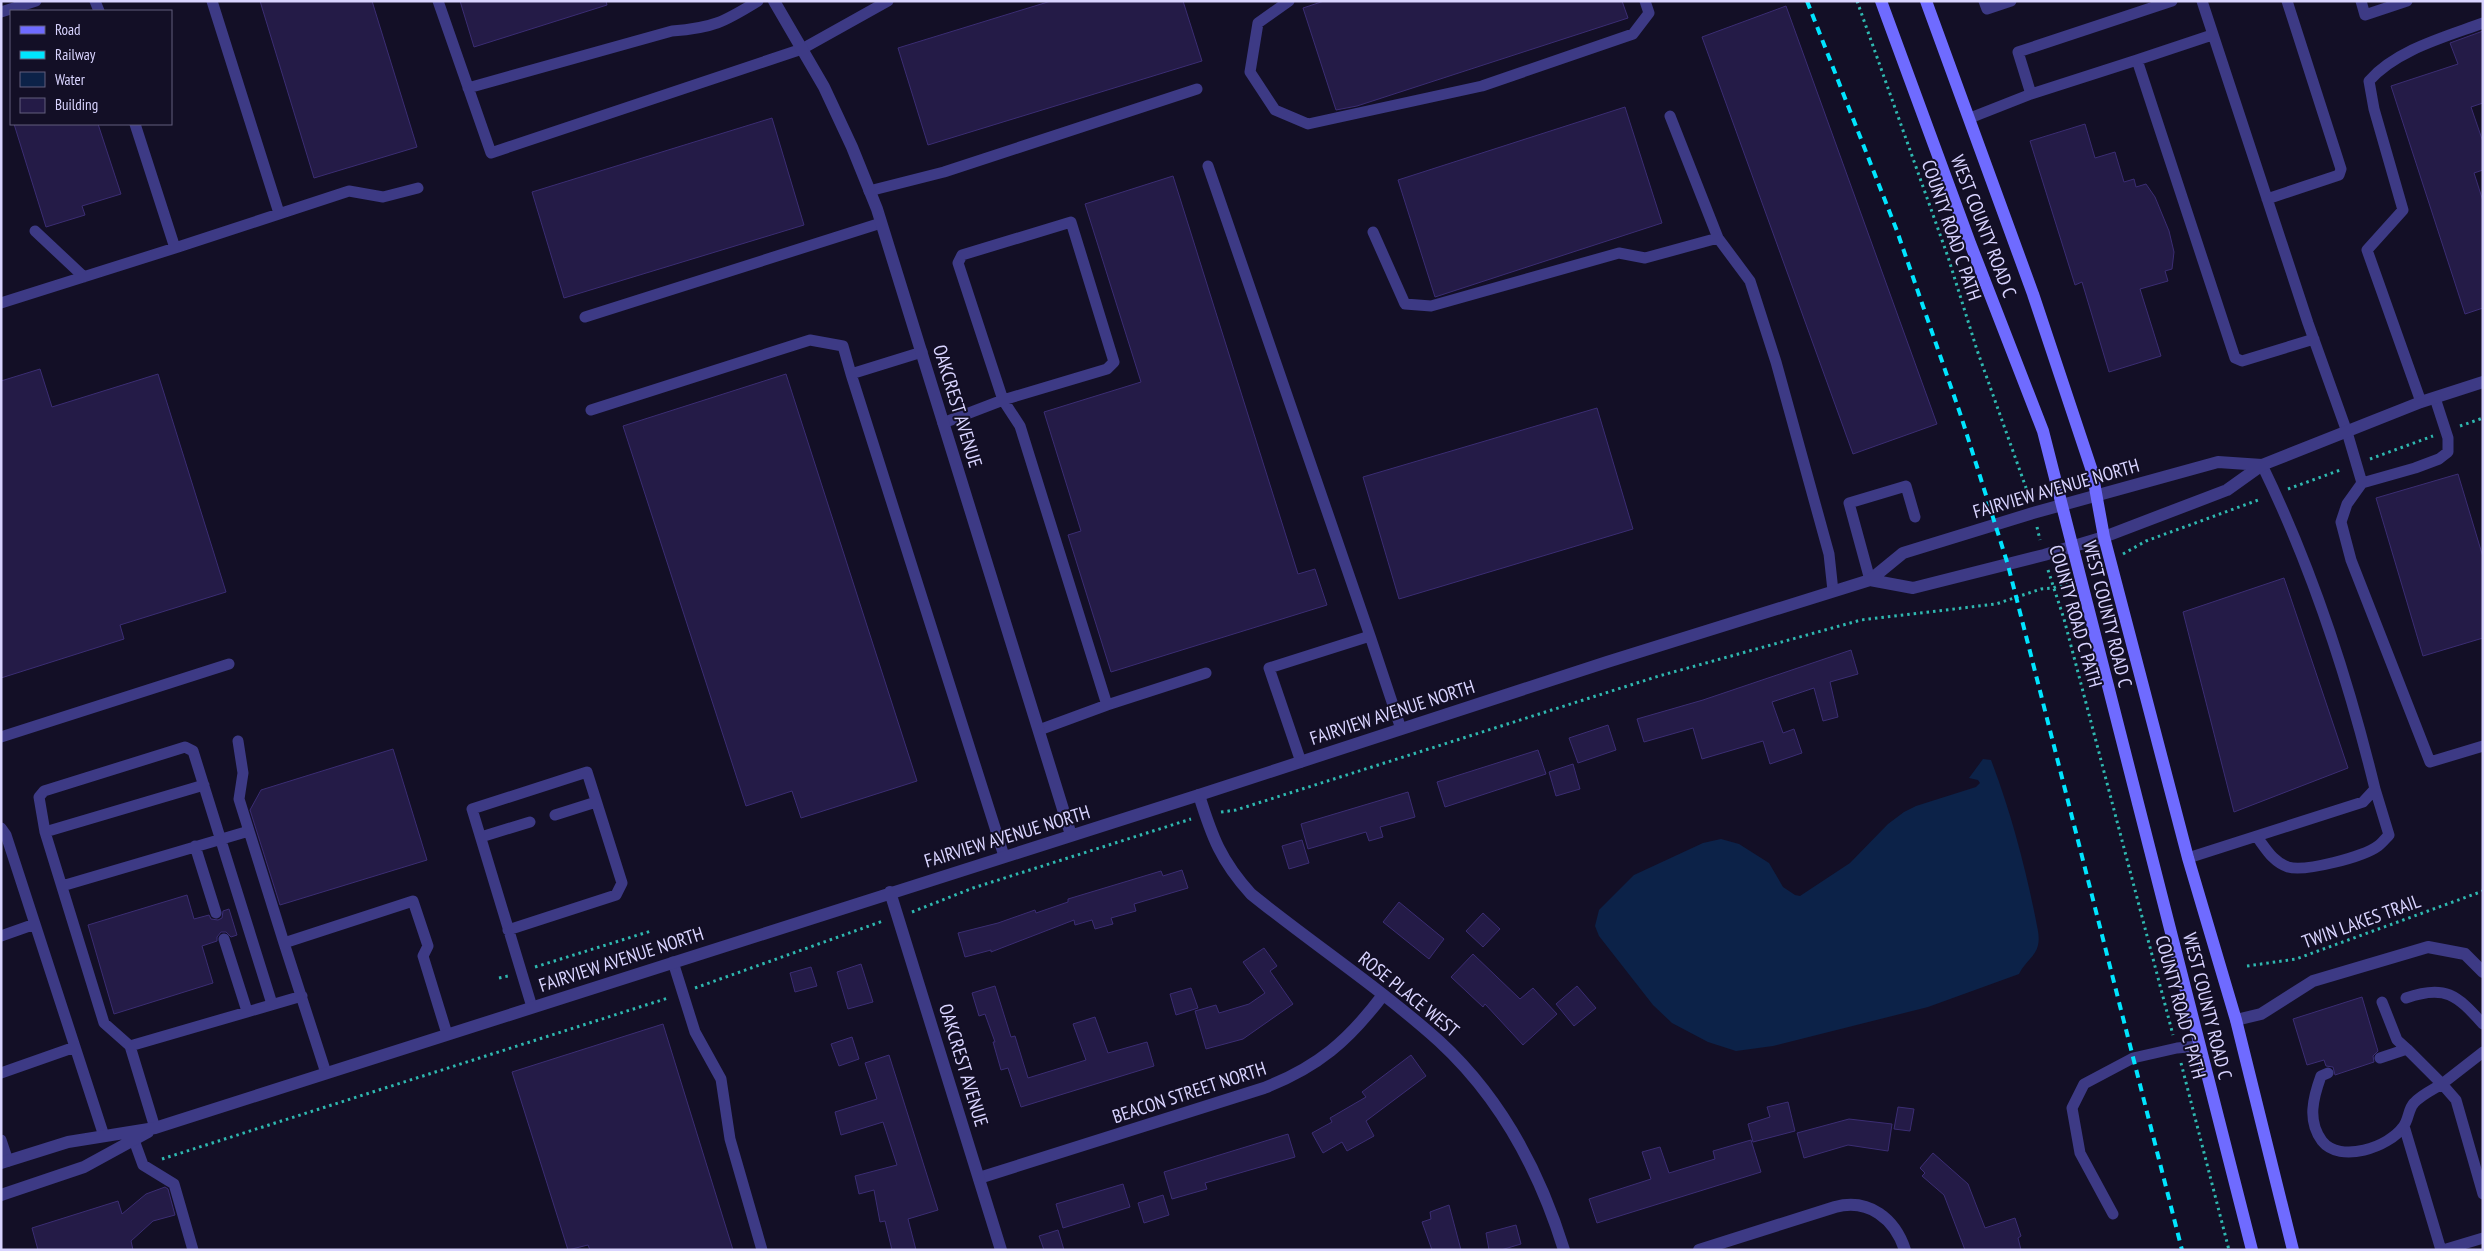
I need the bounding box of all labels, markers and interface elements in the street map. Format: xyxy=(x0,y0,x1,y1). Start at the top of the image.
legend xyxy=(10,10,172,125)
text: Road xyxy=(55,20,81,39)
text: Railway xyxy=(55,45,96,64)
text: Water xyxy=(55,70,86,89)
text: Building xyxy=(55,95,98,114)
street label: WEST COUNTY ROAD C xyxy=(1946,151,2022,301)
street label: COUNTY ROAD C PATH xyxy=(1917,157,1987,303)
street label: OAKCREST AVENUE xyxy=(928,342,988,470)
street label: FAIRVIEW AVENUE NORTH xyxy=(1970,453,2142,523)
street label: WEST COUNTY ROAD C xyxy=(2078,538,2138,690)
street label: COUNTY ROAD C PATH xyxy=(2044,542,2108,690)
street label: FAIRVIEW AVENUE NORTH xyxy=(1307,674,1477,750)
street label: FAIRVIEW AVENUE NORTH xyxy=(921,799,1093,873)
street label: TWIN LAKES TRAIL xyxy=(2298,888,2424,954)
street label: FAIRVIEW AVENUE NORTH xyxy=(536,921,706,997)
street label: WEST COUNTY ROAD C xyxy=(2178,930,2238,1082)
street label: COUNTY ROAD C PATH xyxy=(2150,933,2212,1081)
street label: ROSE PLACE WEST xyxy=(1354,946,1465,1042)
street label: OAKCREST AVENUE xyxy=(934,1001,994,1129)
street label: BEACON STREET NORTH xyxy=(1109,1056,1269,1128)

